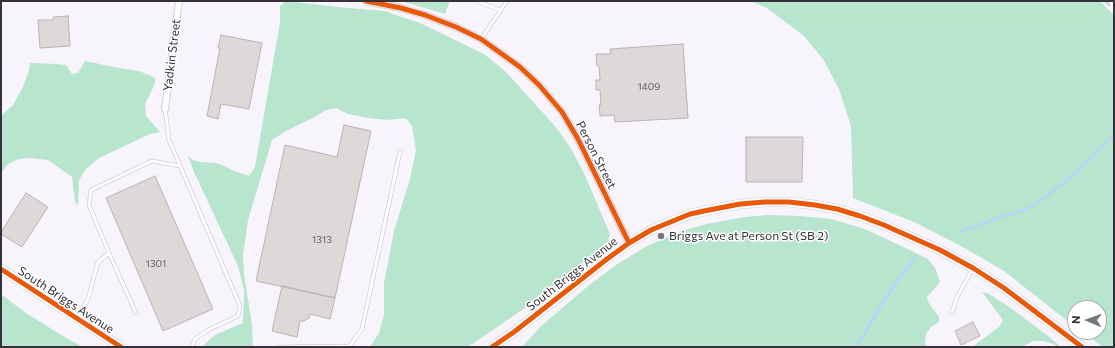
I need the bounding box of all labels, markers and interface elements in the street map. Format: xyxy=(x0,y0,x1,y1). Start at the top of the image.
street label: Yadkin Street xyxy=(160,18,184,92)
house number: 1409 xyxy=(638,81,660,93)
street label: Person Street xyxy=(573,119,619,191)
place label: Briggs Ave at Person St (SB 2) xyxy=(669,229,828,243)
marker: Briggs Ave at Person St (SB 2) xyxy=(656,231,666,241)
house number: 1313 xyxy=(312,234,332,246)
street label: South Briggs Avenue xyxy=(524,234,620,314)
house number: 1301 xyxy=(146,258,166,270)
street label: South Briggs Avenue xyxy=(15,264,117,336)
north arrow xyxy=(1067,300,1107,340)
text: N xyxy=(1069,315,1082,324)

